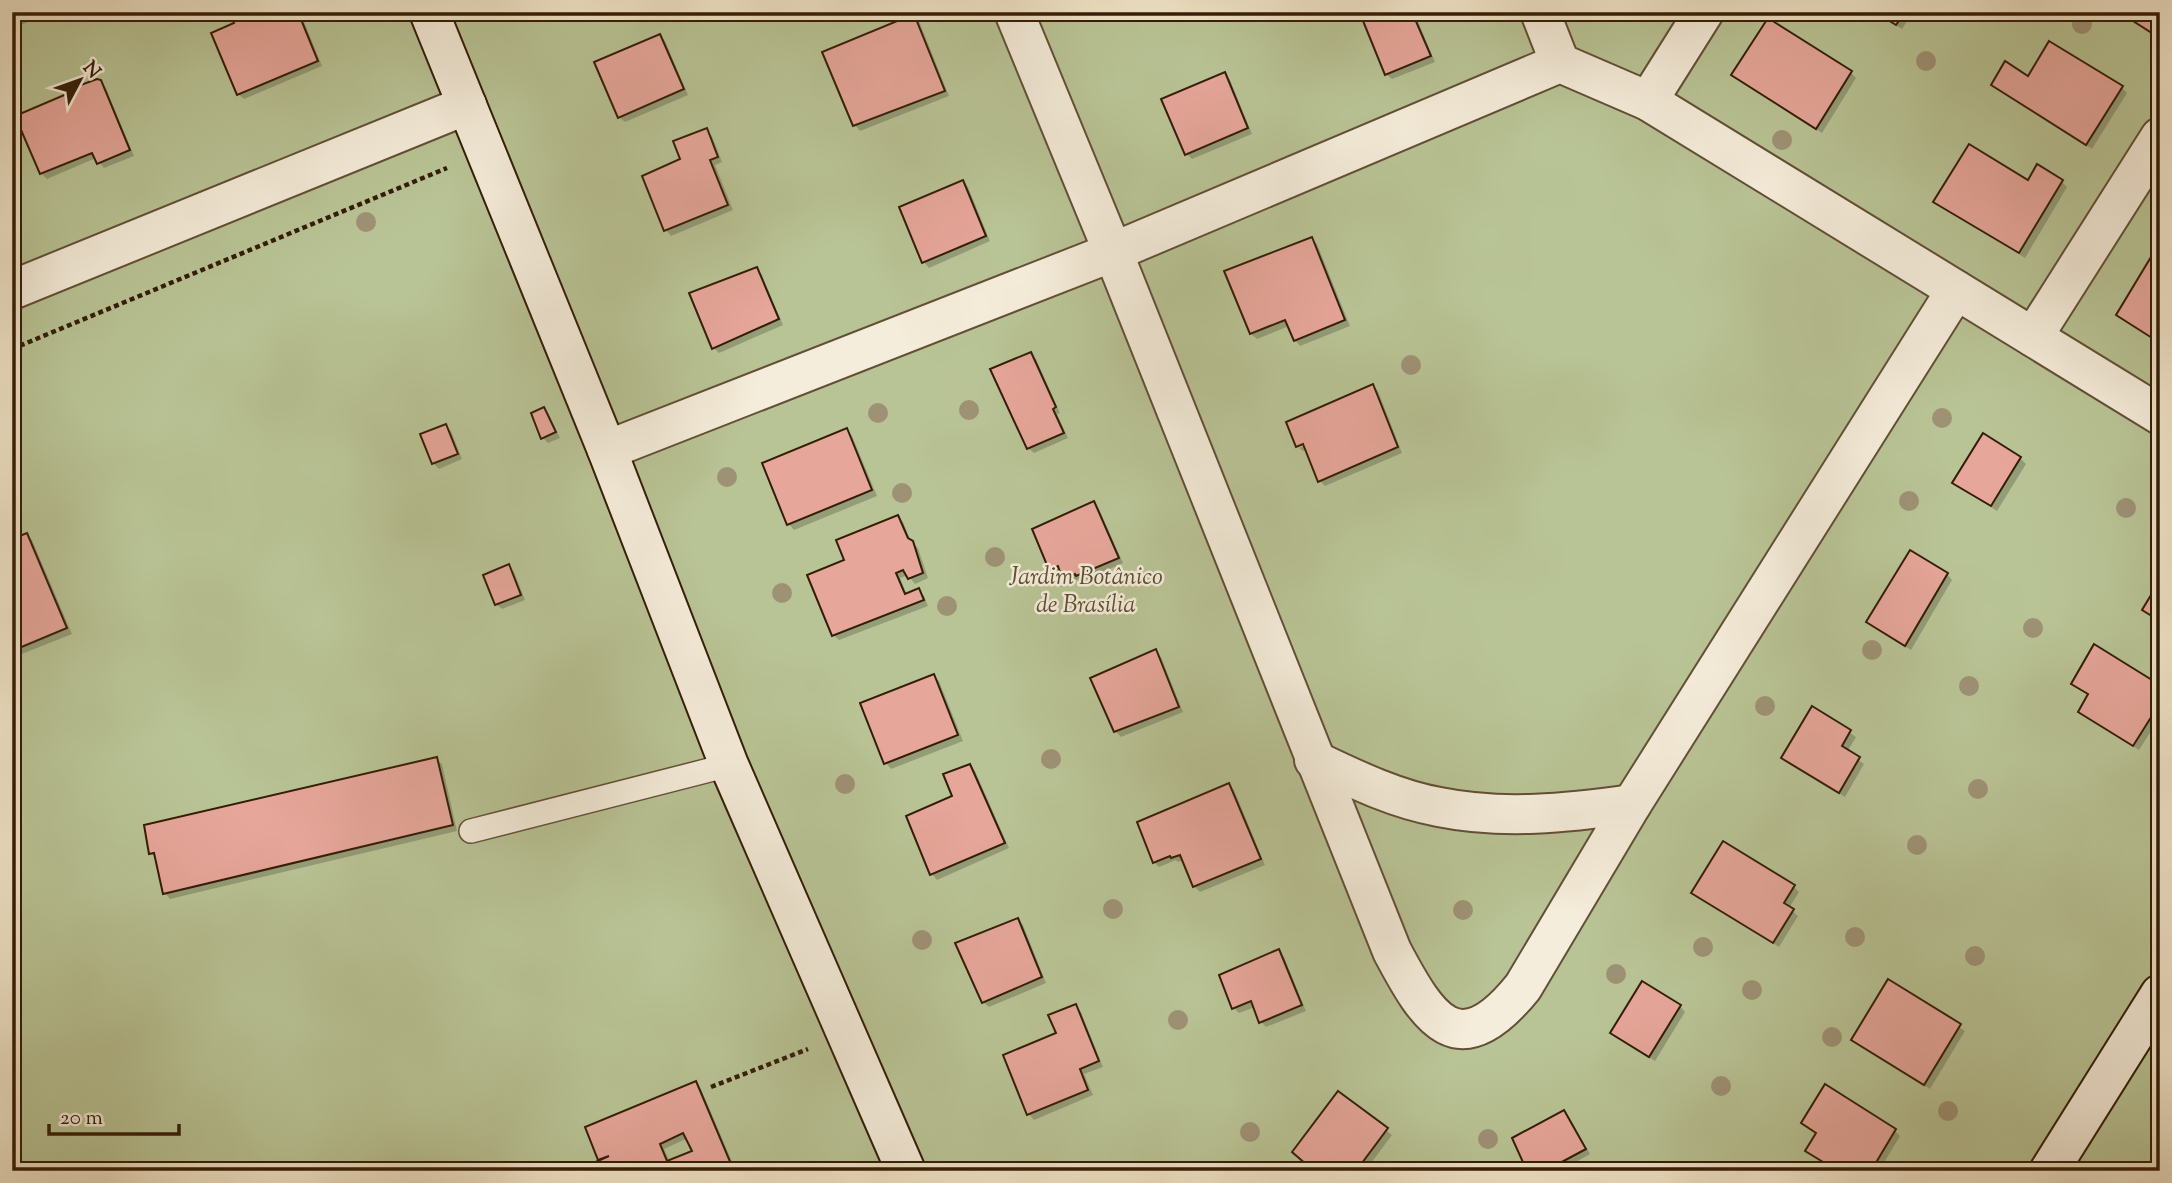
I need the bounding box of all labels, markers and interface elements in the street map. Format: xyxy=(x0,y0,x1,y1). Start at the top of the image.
north arrow xyxy=(46,46,116,116)
text: N xyxy=(76,56,106,85)
park label: Jardim Botânico de Brasília xyxy=(1008,561,1163,623)
scale bar xyxy=(49,1092,178,1136)
text: 20 m xyxy=(60,1104,103,1134)

